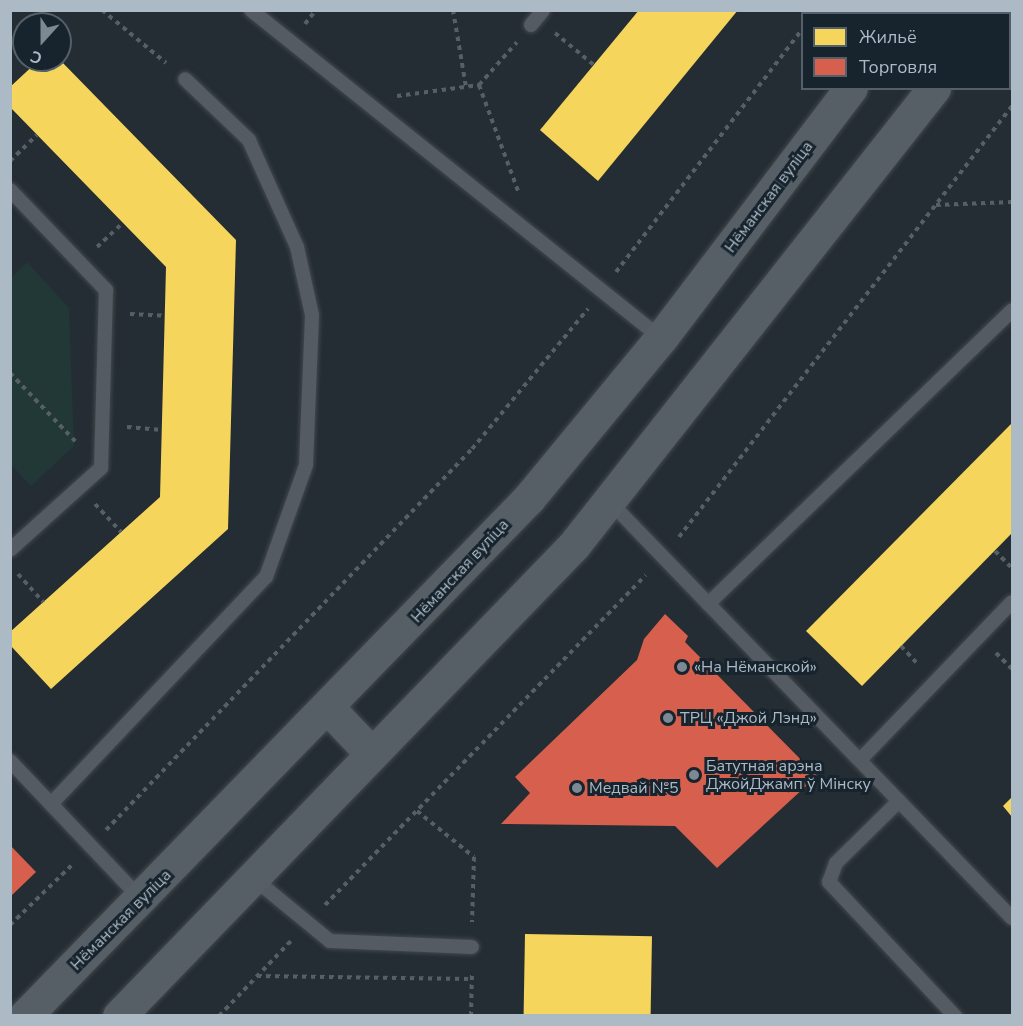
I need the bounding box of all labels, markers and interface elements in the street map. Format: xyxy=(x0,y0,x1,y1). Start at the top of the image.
north arrow xyxy=(12,12,72,72)
legend xyxy=(801,12,1011,90)
text: Жильё xyxy=(859,25,917,49)
text: С xyxy=(27,45,45,69)
text: Торговля xyxy=(859,55,937,79)
street label: Нёманская вуліца xyxy=(721,137,817,257)
street label: Нёманская вуліца xyxy=(407,515,513,627)
place label: «На Нёманской» xyxy=(694,657,817,677)
marker: «На Нёманской» xyxy=(675,660,689,674)
place label: ТРЦ «Джой Лэнд» xyxy=(680,708,817,728)
marker: ТРЦ «Джой Лэнд» xyxy=(661,711,675,725)
place label: Батутная арэна ДжойДжамп ў Мінску xyxy=(706,756,871,794)
marker: Батутная арэна ДжойДжамп ў Мінску xyxy=(687,768,701,782)
place label: Медвай №5 xyxy=(589,778,679,798)
marker: Медвай №5 xyxy=(570,781,584,795)
street label: Нёманская вуліца xyxy=(67,866,175,974)

